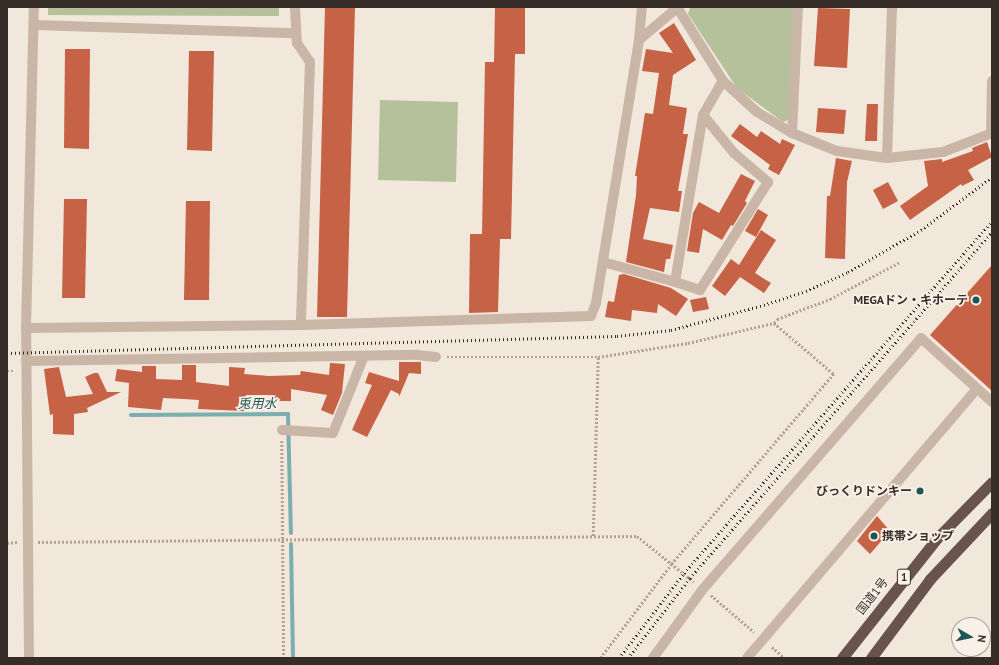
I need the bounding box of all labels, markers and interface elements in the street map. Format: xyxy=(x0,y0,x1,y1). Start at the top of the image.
place label: MEGAドン・キホーテ xyxy=(854,293,968,307)
marker: MEGAドン・キホーテ xyxy=(971,295,981,305)
water label: 兎用水 xyxy=(238,396,276,412)
place label: びっくりドンキー xyxy=(816,484,912,498)
marker: びっくりドンキー xyxy=(915,486,925,496)
place label: 携帯ショップ xyxy=(882,529,954,543)
marker: 携帯ショップ xyxy=(869,531,879,541)
road number: 1 xyxy=(896,568,912,586)
street label: 国道1号 xyxy=(853,575,891,617)
north arrow xyxy=(951,617,991,657)
text: N xyxy=(974,634,989,643)

